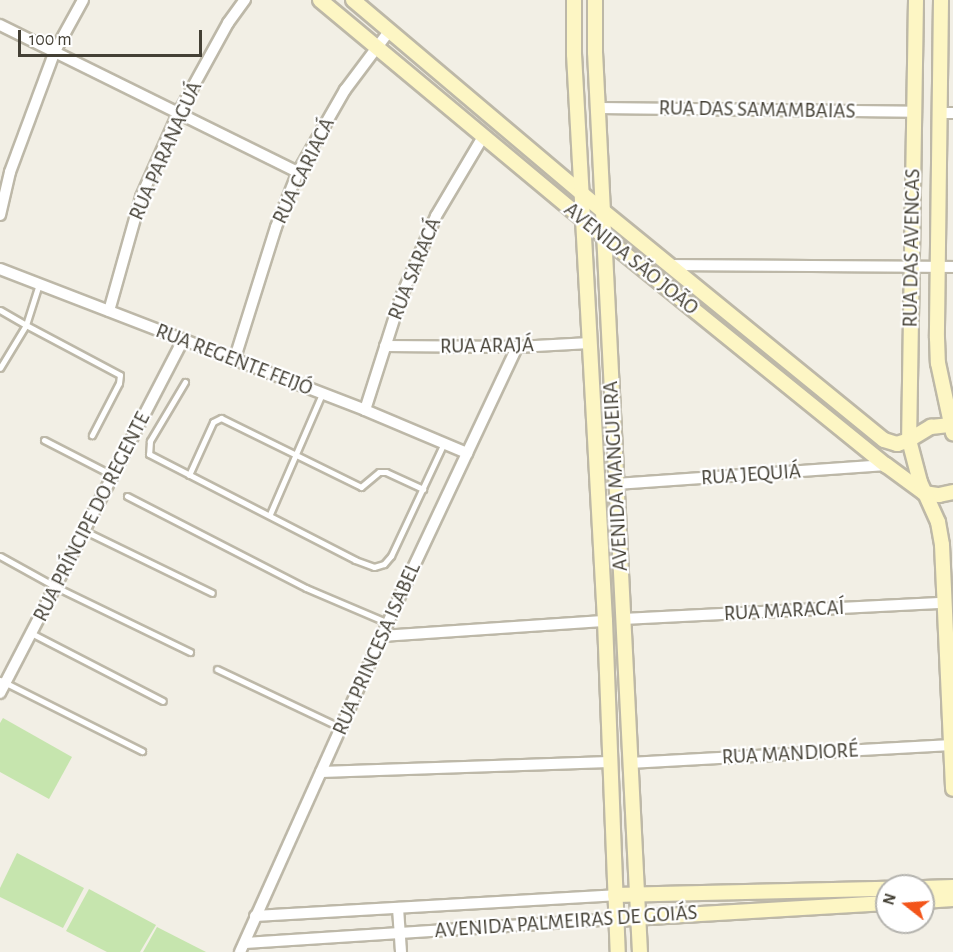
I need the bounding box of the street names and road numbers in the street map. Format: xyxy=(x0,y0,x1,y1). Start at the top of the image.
street label: RUA PARANAGUÁ xyxy=(124,78,208,224)
street label: RUA DAS SAMAMBAIAS xyxy=(658,96,856,124)
street label: RUA CARIACÁ xyxy=(267,114,341,228)
street label: RUA DAS AVENCAS xyxy=(898,168,926,328)
street label: AVENIDA SÃO JOÃO xyxy=(559,197,703,321)
street label: RUA SARACÁ xyxy=(383,214,447,324)
street label: RUA REGENTE FEIJÓ xyxy=(152,318,316,402)
street label: RUA ARAJÁ xyxy=(440,333,534,359)
street label: AVENIDA MANGUEIRA xyxy=(598,380,634,572)
street label: RUA PRÍNCIPE DO REGENTE xyxy=(28,408,156,626)
street label: RUA JEQUIÁ xyxy=(700,459,802,491)
street label: RUA PRINCESA ISABEL xyxy=(328,559,426,739)
street label: RUA MARACAÍ xyxy=(723,595,845,627)
street label: RUA MANDIORÉ xyxy=(721,738,859,770)
street label: AVENIDA PALMEIRAS DE GOIÁS xyxy=(434,900,698,944)

